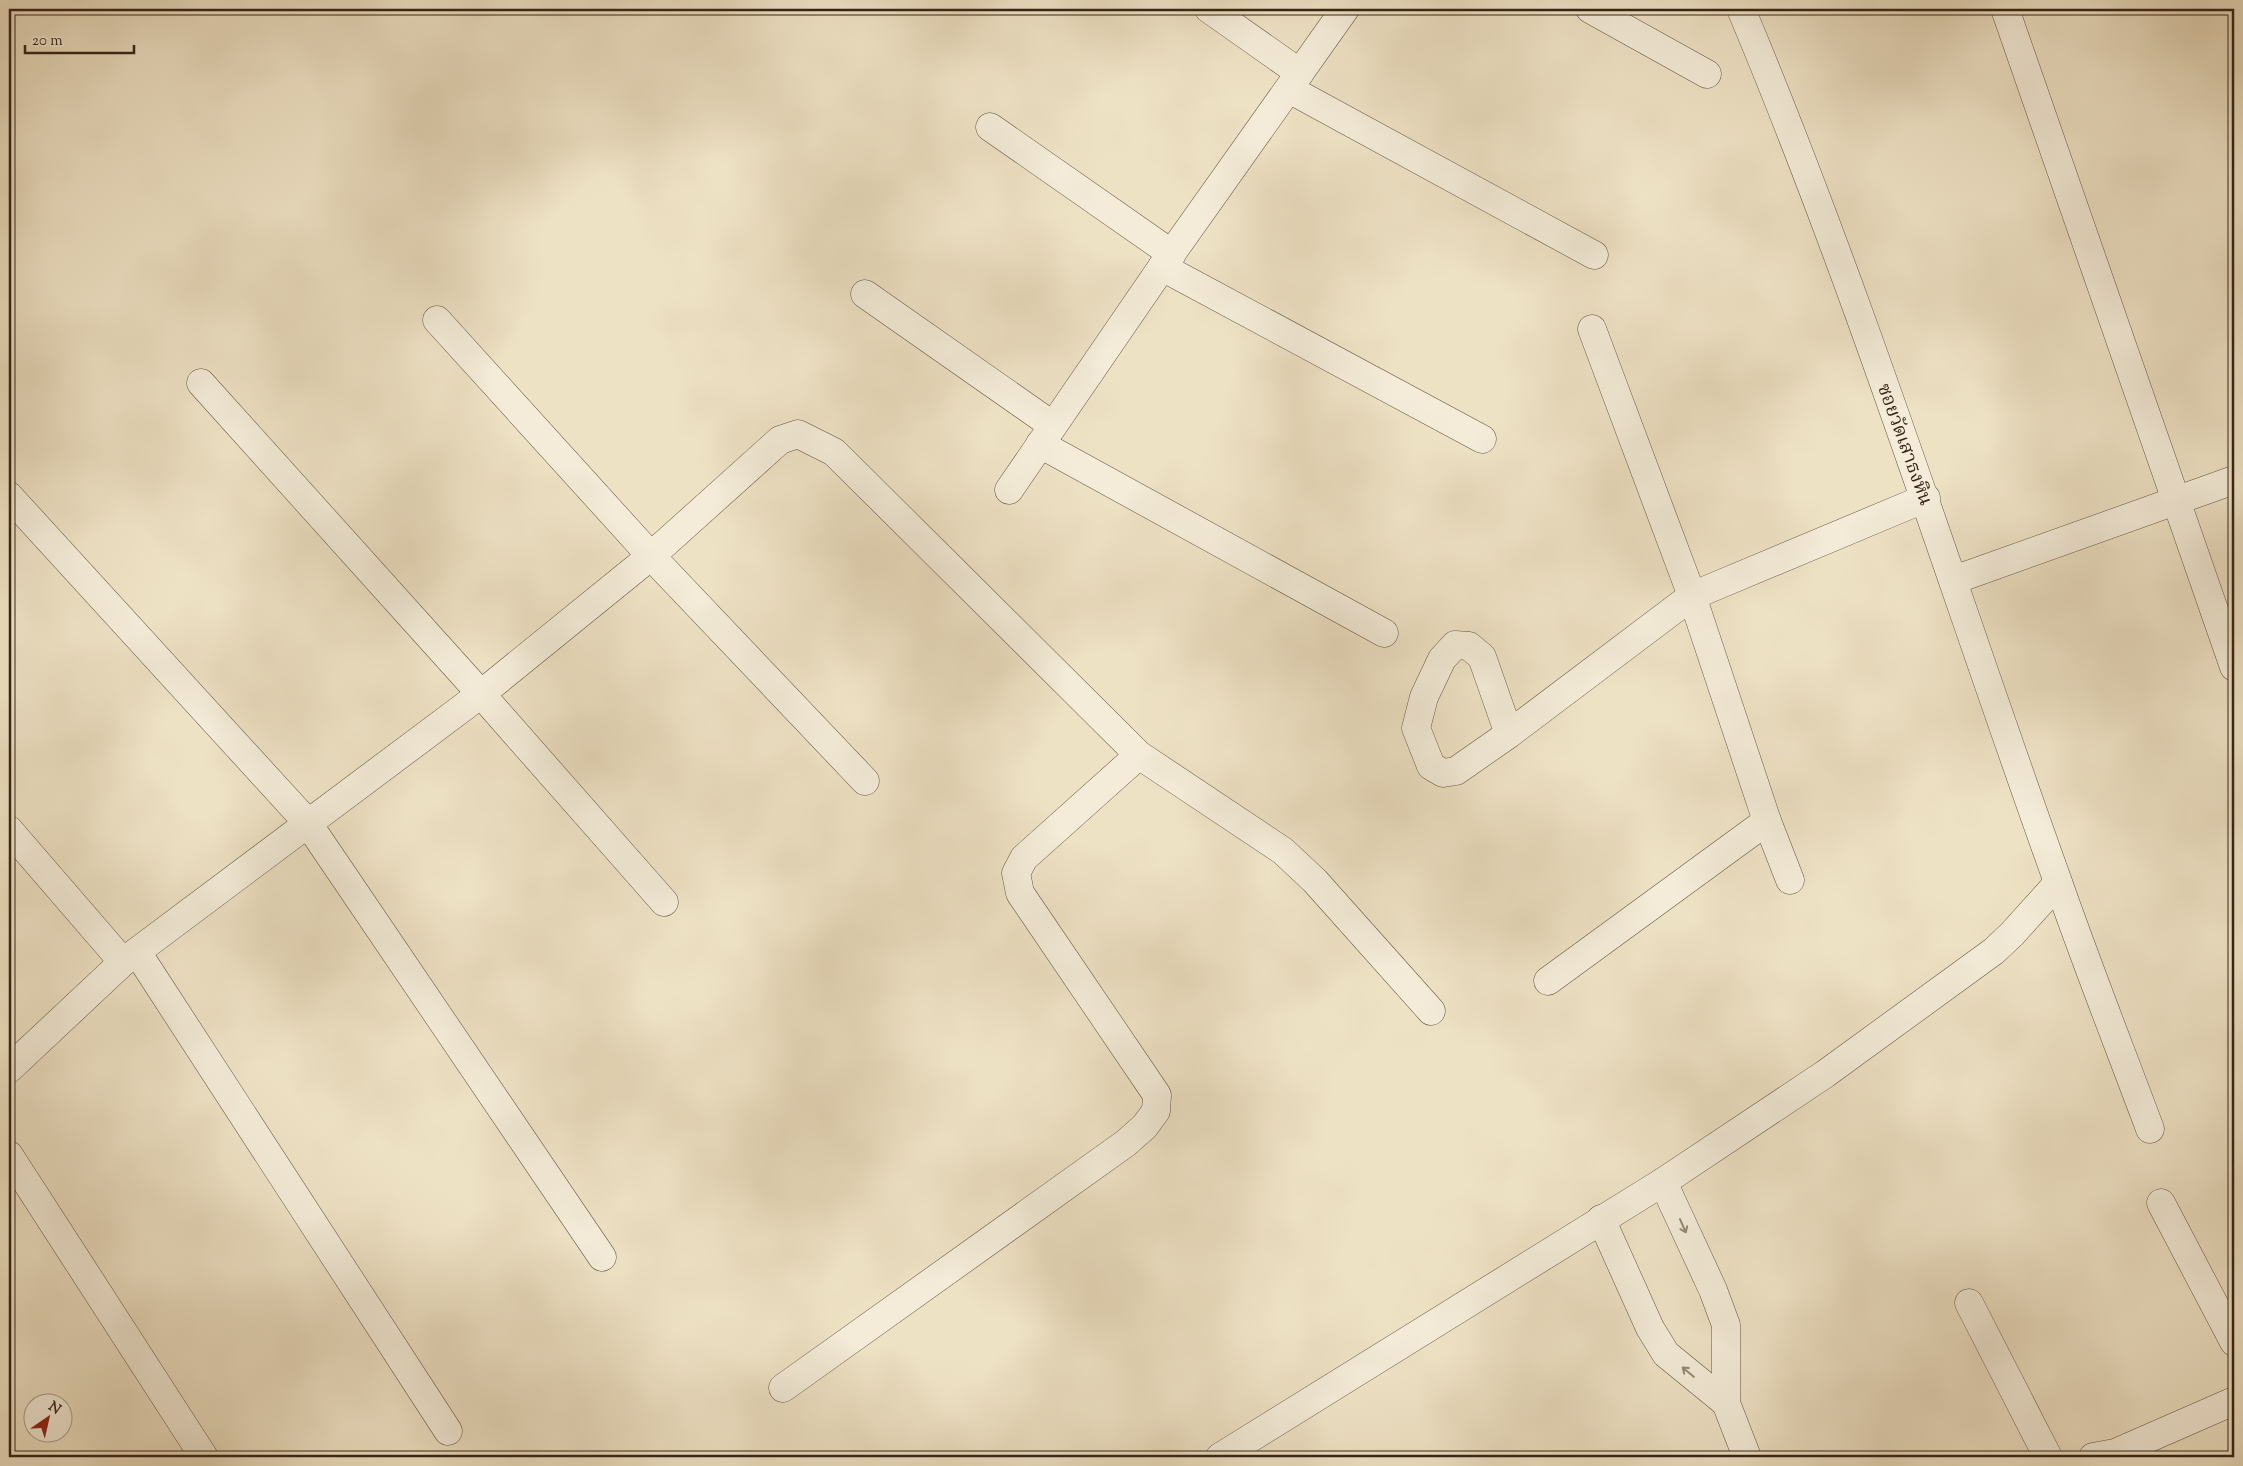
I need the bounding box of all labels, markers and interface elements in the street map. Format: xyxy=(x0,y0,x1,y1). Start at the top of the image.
scale bar xyxy=(25,22,134,54)
text: 20 m xyxy=(32,31,63,52)
street label: ซอยวัดเสาธงหิน xyxy=(1869,380,1938,510)
one-way arrow xyxy=(1679,1218,1689,1233)
one-way arrow xyxy=(1682,1367,1695,1378)
north arrow xyxy=(22,1394,72,1444)
text: N xyxy=(44,1397,64,1420)

